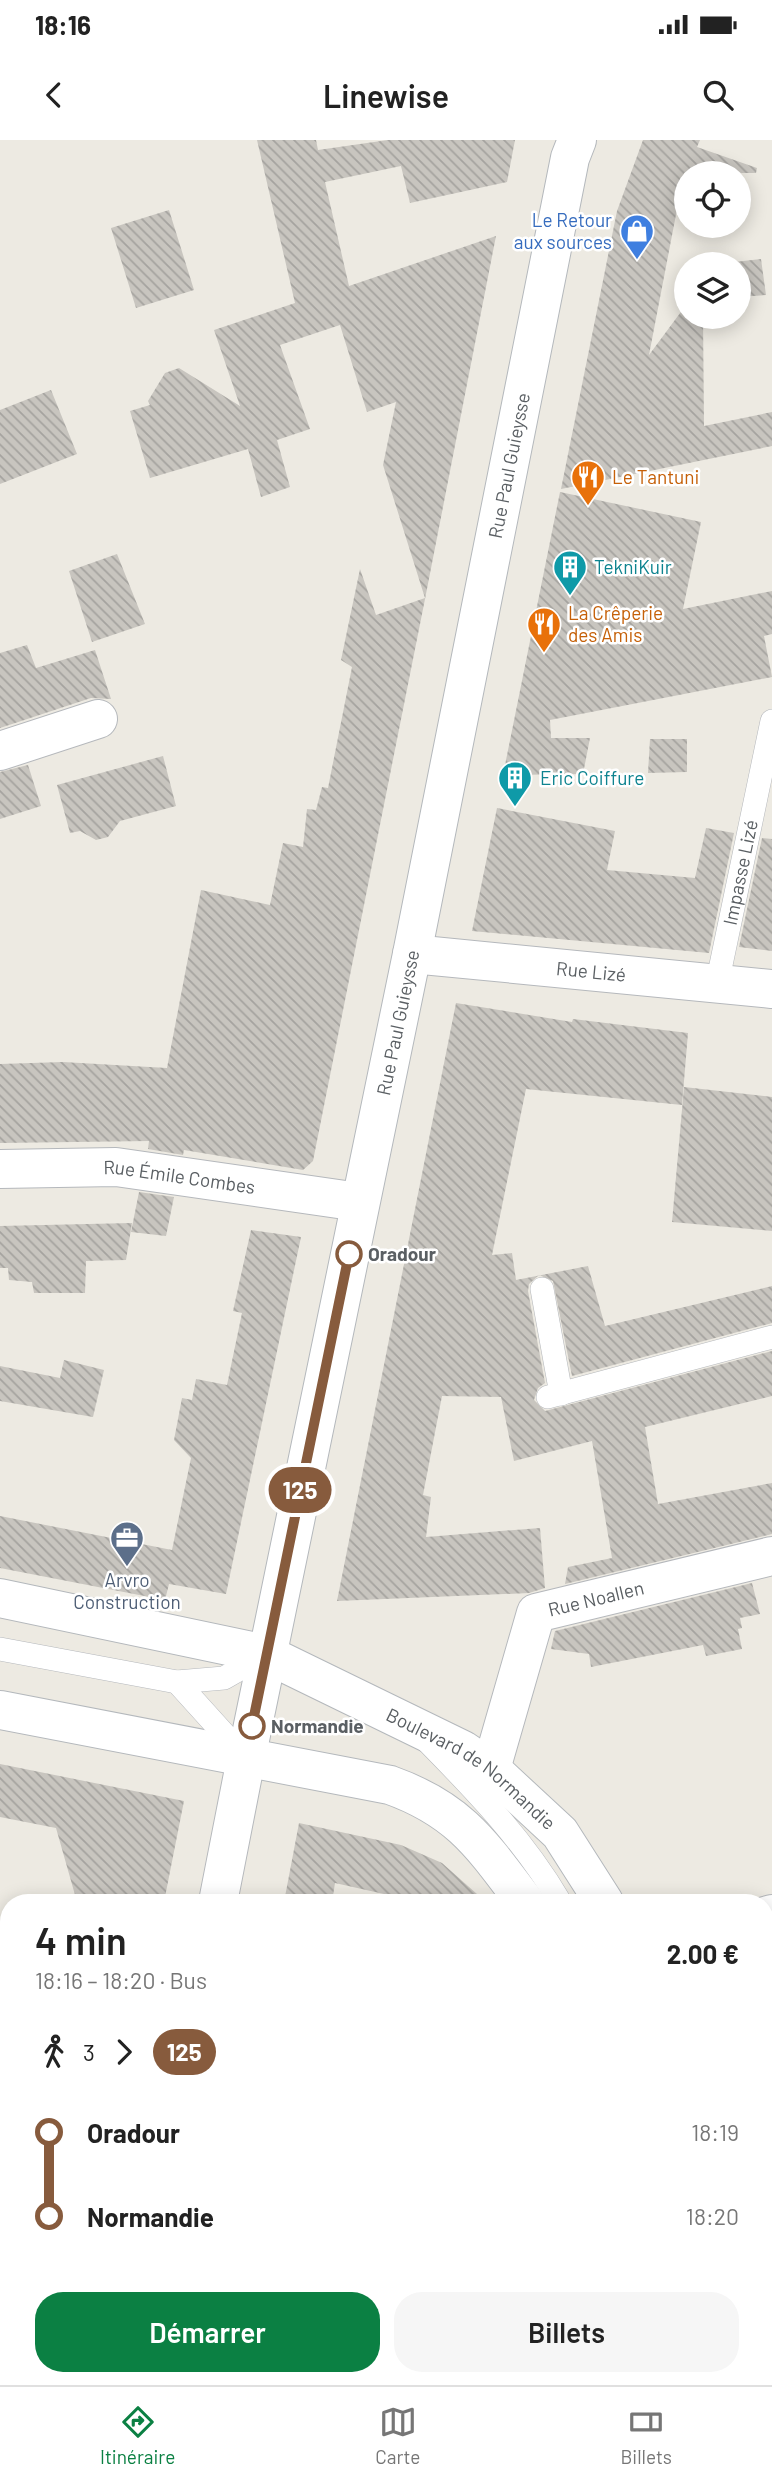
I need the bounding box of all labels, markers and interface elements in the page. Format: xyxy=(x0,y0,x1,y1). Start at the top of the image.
text: 18:16 xyxy=(35,9,91,40)
icon: back xyxy=(35,76,73,114)
text: Linewise xyxy=(323,76,449,114)
icon: search xyxy=(699,76,737,114)
map controls xyxy=(674,161,751,329)
button: locate xyxy=(674,161,751,238)
place label: Le Retour aux sources xyxy=(514,208,612,253)
shop icon: Le Retour aux sources xyxy=(618,212,656,261)
button: layers xyxy=(674,252,751,329)
street label: Rue Paul Guieysse xyxy=(483,391,534,540)
restaurant icon: Le Tantuni xyxy=(569,458,607,507)
place label: Le Tantuni xyxy=(612,465,699,488)
building icon: TekniKuir xyxy=(551,548,589,597)
place label: TekniKuir xyxy=(594,555,672,578)
place label: La Crêperie des Amis xyxy=(568,601,663,646)
restaurant icon: La Crêperie des Amis xyxy=(525,605,563,654)
building icon: Eric Coiffure xyxy=(496,759,534,808)
place label: Eric Coiffure xyxy=(540,766,644,789)
street label: Impasse Lizé xyxy=(718,818,762,927)
street label: Rue Paul Guieysse xyxy=(371,948,424,1097)
street label: Rue Lizé xyxy=(555,956,627,986)
street label: Rue Émile Combes xyxy=(103,1155,257,1198)
marker: Oradour xyxy=(336,1241,362,1267)
place label: Oradour xyxy=(368,1242,437,1265)
line badge: 125 xyxy=(260,1467,340,1513)
text: 125 xyxy=(283,1475,317,1504)
office icon: Arvro Construction xyxy=(108,1519,146,1568)
place label: Arvro Construction xyxy=(73,1568,181,1613)
street label: Rue Noallen xyxy=(546,1575,646,1621)
street label: Boulevard de Normandie xyxy=(383,1702,561,1834)
marker: Normandie xyxy=(239,1713,265,1739)
place label: Normandie xyxy=(271,1714,364,1737)
text: 4 min xyxy=(35,1917,127,1963)
text: 2.00 € xyxy=(667,1938,739,1969)
text: 18:16 – 18:20 · Bus xyxy=(35,1966,207,1994)
icon: walk xyxy=(35,2033,73,2071)
icon: forward xyxy=(105,2033,143,2071)
text: 125 xyxy=(167,2037,202,2066)
text: 3 xyxy=(83,2038,95,2066)
text: Oradour xyxy=(87,2117,180,2148)
text: 18:19 xyxy=(691,2118,739,2146)
text: Normandie xyxy=(87,2201,214,2232)
text: 18:20 xyxy=(686,2202,739,2230)
button: Démarrer xyxy=(35,2292,380,2372)
button: Billets xyxy=(394,2292,739,2372)
tab: Itinéraire xyxy=(100,2403,175,2468)
tab: Carte xyxy=(375,2403,420,2468)
tab: Billets xyxy=(620,2403,672,2468)

